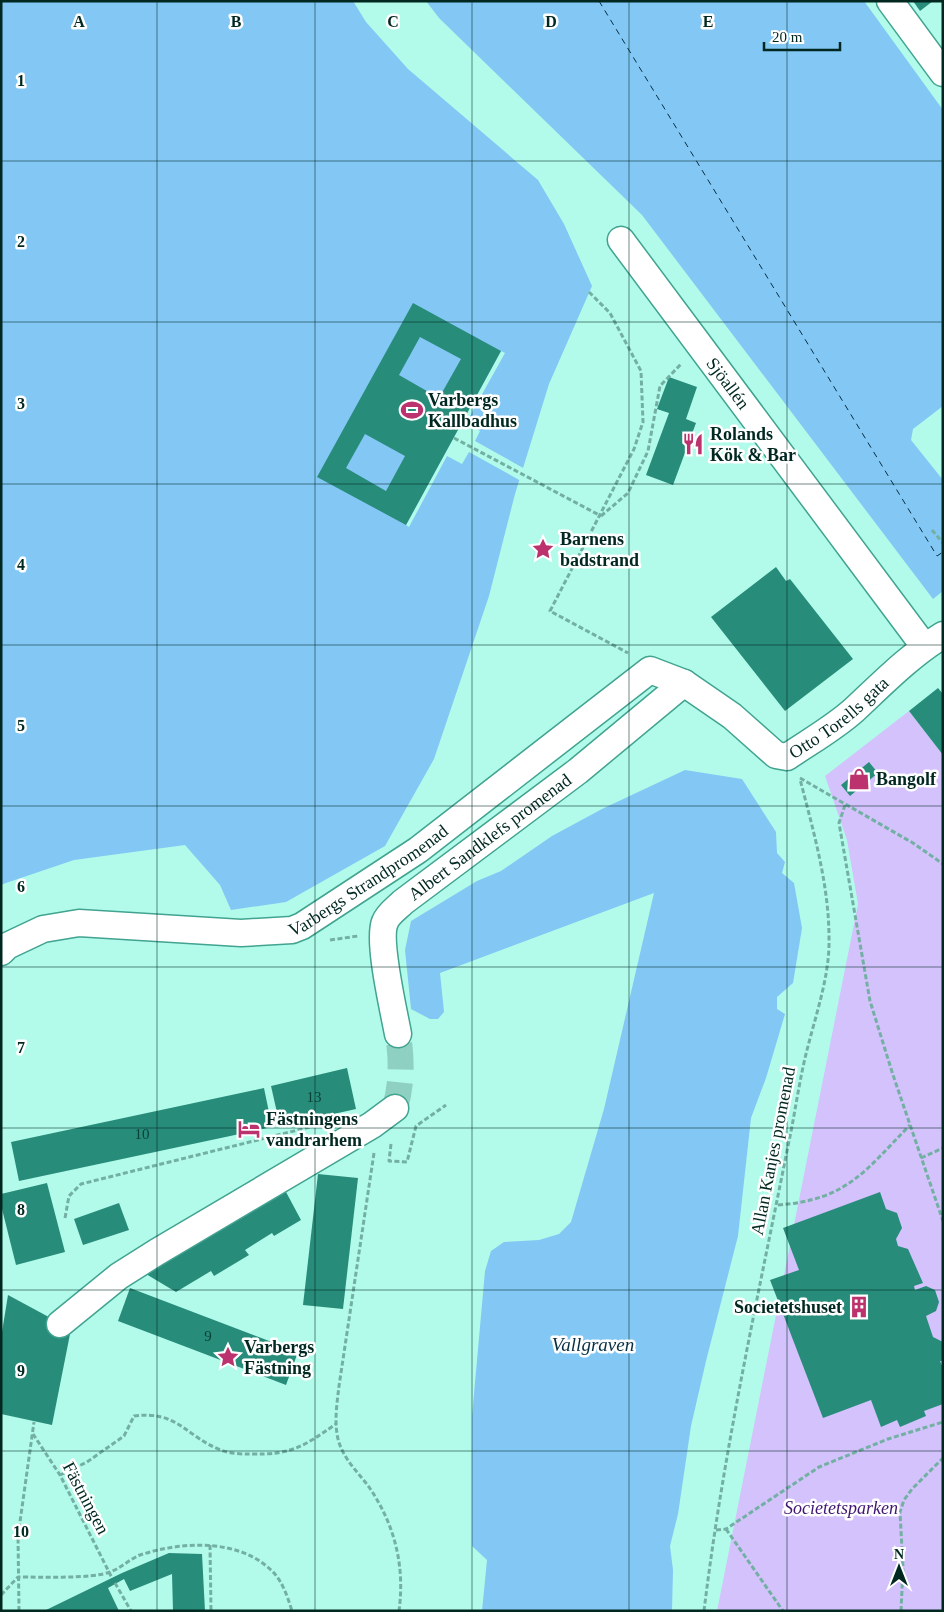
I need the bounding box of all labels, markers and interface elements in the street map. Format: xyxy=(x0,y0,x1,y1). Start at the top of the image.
text: A xyxy=(73,13,85,30)
text: B xyxy=(231,13,242,30)
text: C xyxy=(387,13,399,30)
text: D xyxy=(545,13,557,30)
text: E xyxy=(703,13,713,30)
scale bar xyxy=(764,20,840,52)
text: 20 m xyxy=(772,29,803,45)
text: 1 xyxy=(17,72,25,89)
text: 2 xyxy=(17,233,25,250)
street label: Sjöallén xyxy=(702,354,754,413)
place label: Varbergs Kallbadhus xyxy=(428,390,517,431)
text: 3 xyxy=(17,395,25,412)
sports icon: Varbergs Kallbadhus xyxy=(399,397,425,423)
place label: Rolands Kök & Bar xyxy=(710,424,796,465)
restaurant icon: Rolands Kök & Bar xyxy=(680,431,706,457)
place label: Barnens badstrand xyxy=(560,529,639,570)
place icon: Barnens badstrand xyxy=(530,536,556,562)
text: 4 xyxy=(17,556,25,573)
street label: Otto Torells gata xyxy=(785,673,893,763)
text: 5 xyxy=(17,717,25,734)
shop icon: Bangolf xyxy=(846,766,872,792)
place label: Bangolf xyxy=(876,769,937,789)
street label: Albert Sandklefs promenad xyxy=(404,770,575,904)
street label: Varbergs Strandpromenad xyxy=(286,821,452,940)
text: 6 xyxy=(17,878,25,895)
text: 7 xyxy=(17,1039,25,1056)
street label: Allan Kanjes promenad xyxy=(747,1065,799,1237)
house number: 13 xyxy=(307,1089,322,1105)
place label: Fästningens vandrarhem xyxy=(266,1109,362,1150)
hotel icon: Fästningens vandrarhem xyxy=(236,1116,262,1142)
house number: 10 xyxy=(135,1126,150,1142)
text: 8 xyxy=(17,1201,25,1218)
building icon: Societetshuset xyxy=(846,1294,872,1320)
place label: Societetshuset xyxy=(734,1297,842,1317)
house number: 9 xyxy=(204,1328,212,1344)
water label: Vallgraven xyxy=(552,1334,634,1355)
place label: Varbergs Fästning xyxy=(244,1337,314,1378)
place icon: Varbergs Fästning xyxy=(215,1344,241,1370)
text: 9 xyxy=(17,1362,25,1379)
street label: Fästningen xyxy=(59,1458,113,1538)
park label: Societetsparken xyxy=(784,1498,898,1518)
text: 10 xyxy=(13,1523,29,1540)
north arrow xyxy=(874,1542,924,1592)
text: N xyxy=(894,1547,904,1562)

